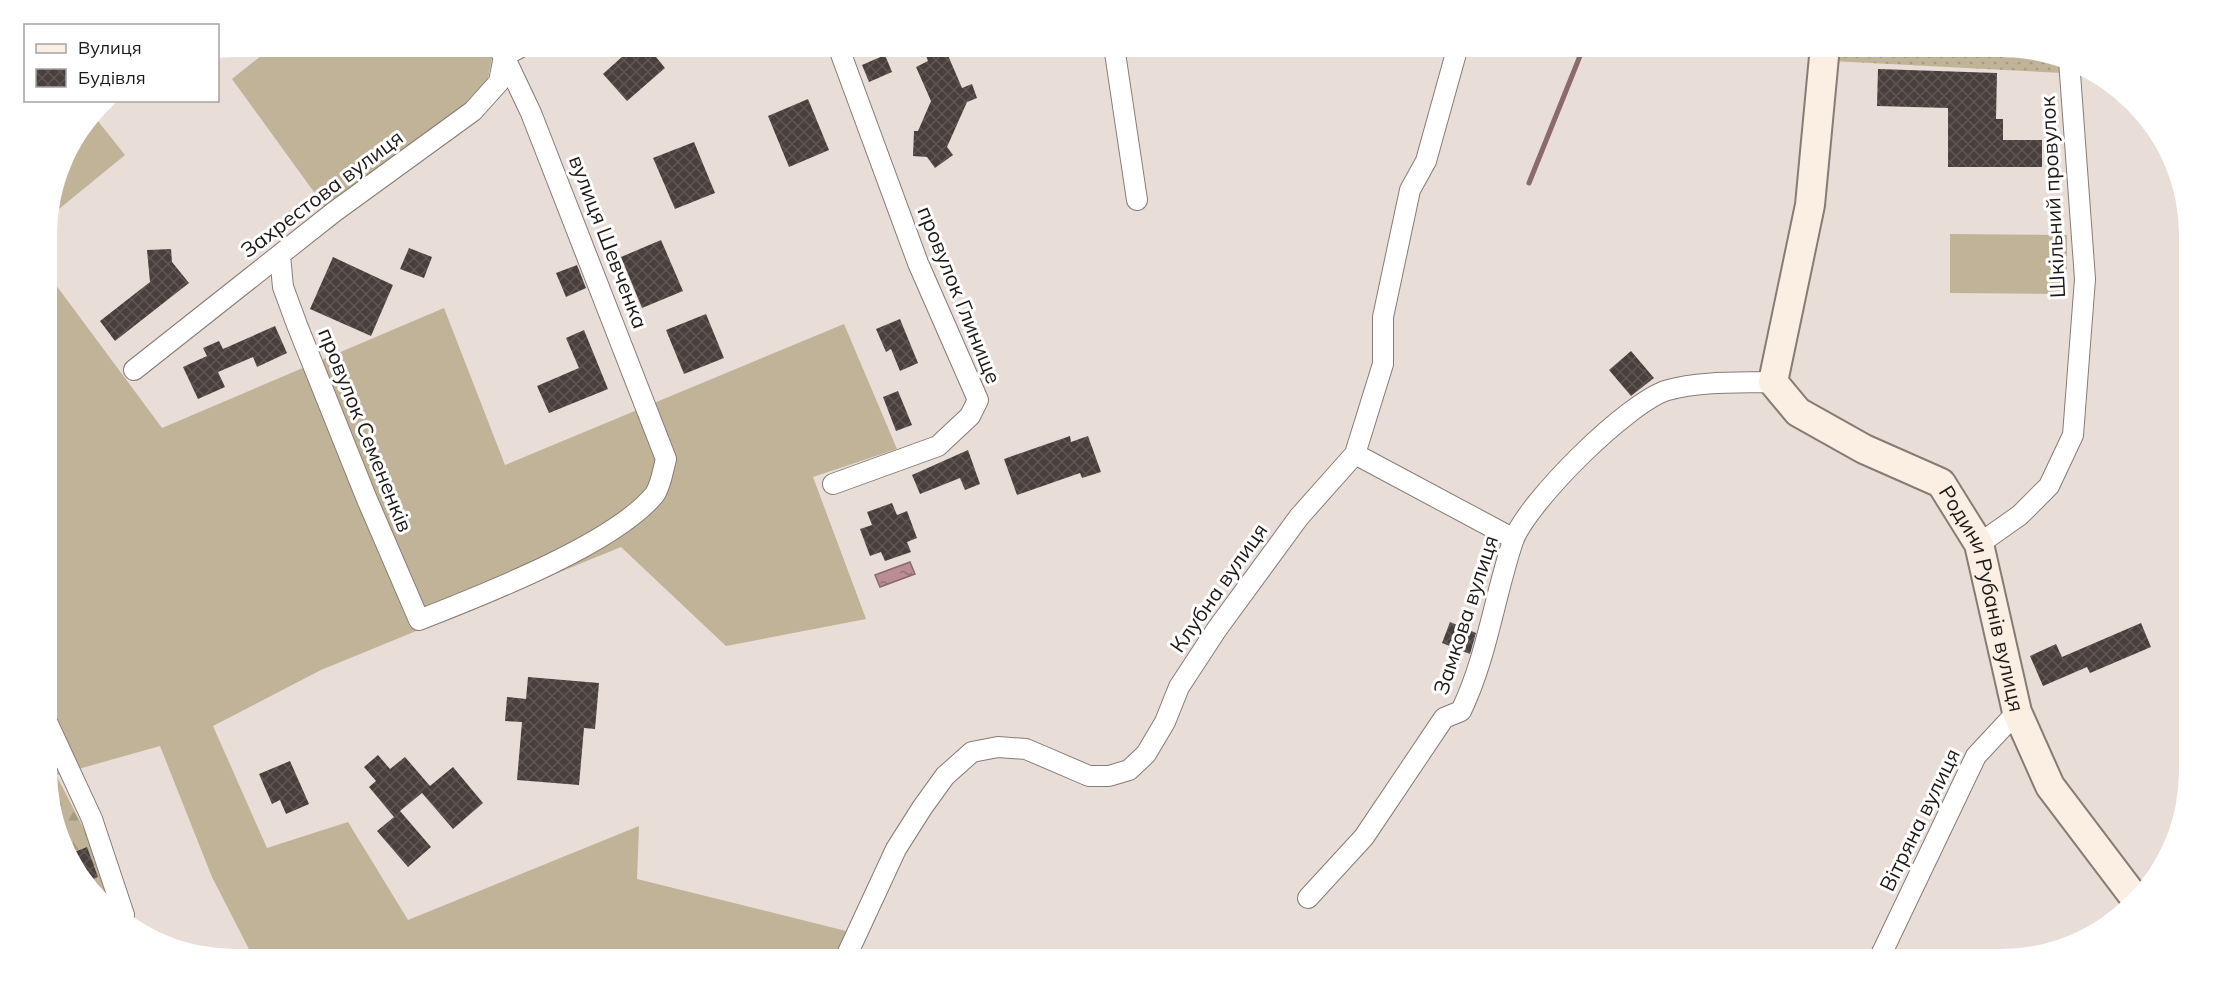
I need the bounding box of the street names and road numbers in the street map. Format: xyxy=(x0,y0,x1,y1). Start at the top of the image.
street label: Шкільний провулок xyxy=(2034,95,2070,299)
street label: Захрестова вулиця xyxy=(235,124,408,263)
street label: вулиця Шевченка xyxy=(564,151,654,332)
street label: провулок Глинище xyxy=(912,202,1007,387)
street label: провулок Семененків xyxy=(313,324,419,535)
street label: Родини Рубанів вулиця xyxy=(1934,480,2031,714)
street label: Клубна вулиця xyxy=(1164,518,1272,657)
street label: Замкова вулиця xyxy=(1427,532,1503,698)
street label: Вітряна вулиця xyxy=(1873,744,1965,895)

